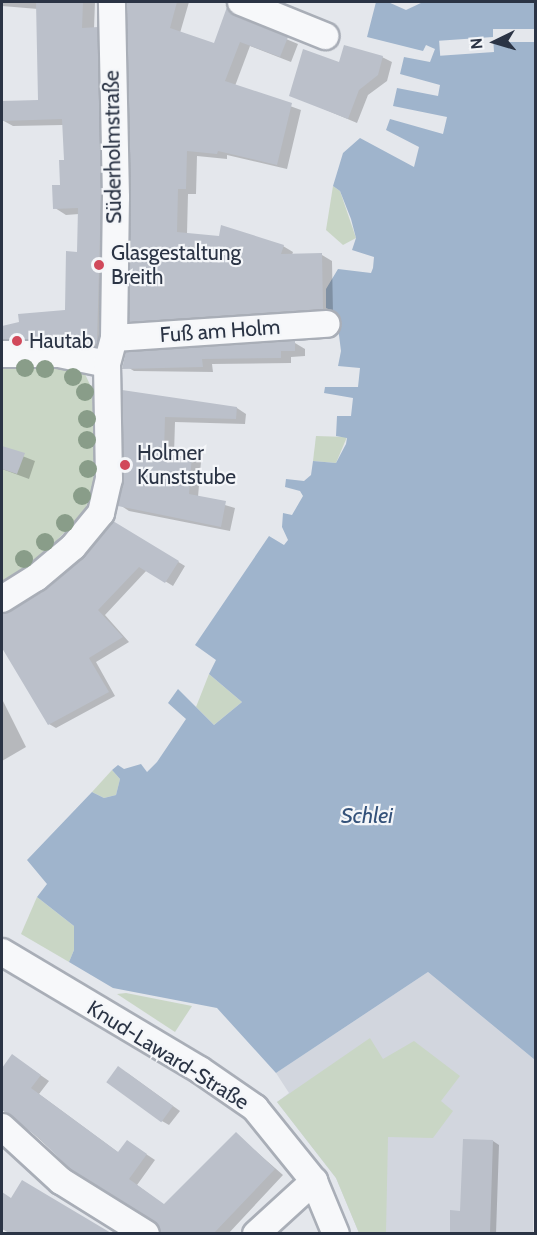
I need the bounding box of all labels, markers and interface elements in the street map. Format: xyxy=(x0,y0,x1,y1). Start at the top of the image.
north arrow xyxy=(465,12,525,72)
text: N xyxy=(467,37,487,50)
street label: Süderholmstraße xyxy=(99,70,127,224)
place label: Glasgestaltung Breith xyxy=(111,240,241,290)
marker: Glasgestaltung Breith xyxy=(92,258,106,272)
street label: Fuß am Holm xyxy=(159,314,281,348)
place label: Hautab xyxy=(29,328,94,354)
marker: Hautab xyxy=(10,334,24,348)
place label: Holmer Kunststube xyxy=(137,440,236,490)
marker: Holmer Kunststube xyxy=(118,458,132,472)
water label: Schlei xyxy=(341,803,393,829)
street label: Knud-Laward-Straße xyxy=(83,995,253,1115)

